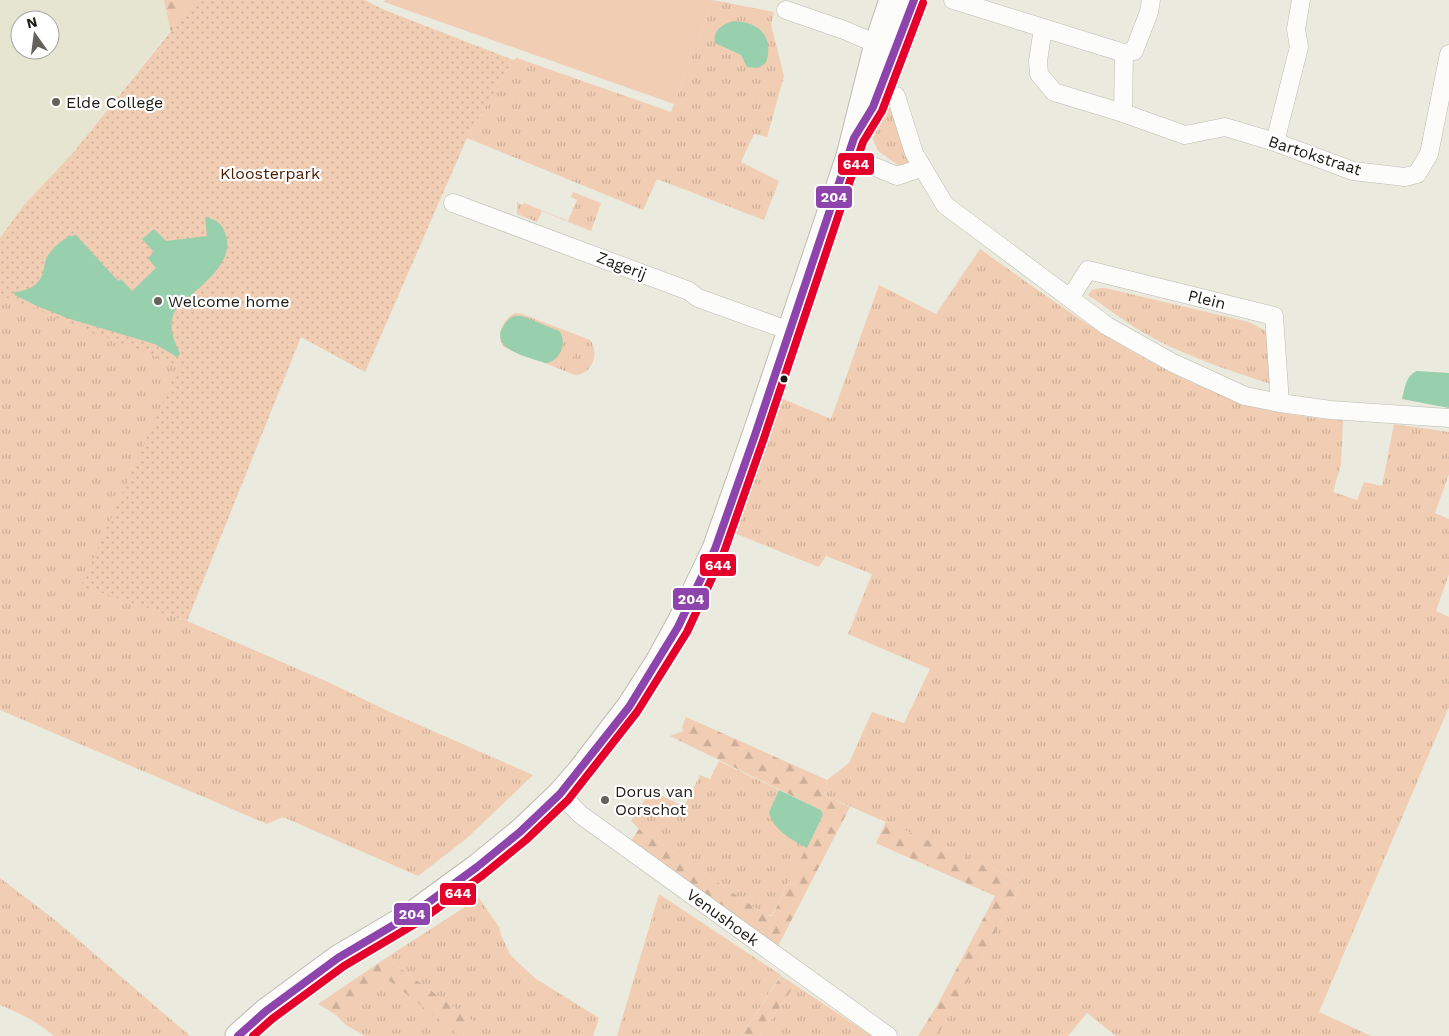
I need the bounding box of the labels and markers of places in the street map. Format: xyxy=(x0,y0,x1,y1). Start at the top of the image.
place label: Elde College xyxy=(66,93,163,112)
marker: Elde College xyxy=(50,96,62,108)
place label: Welcome home xyxy=(168,292,289,311)
marker: Welcome home xyxy=(152,295,164,307)
unlabelled marker xyxy=(779,374,789,384)
place label: Dorus van Oorschot xyxy=(615,782,693,819)
marker: Dorus van Oorschot xyxy=(599,794,611,806)

